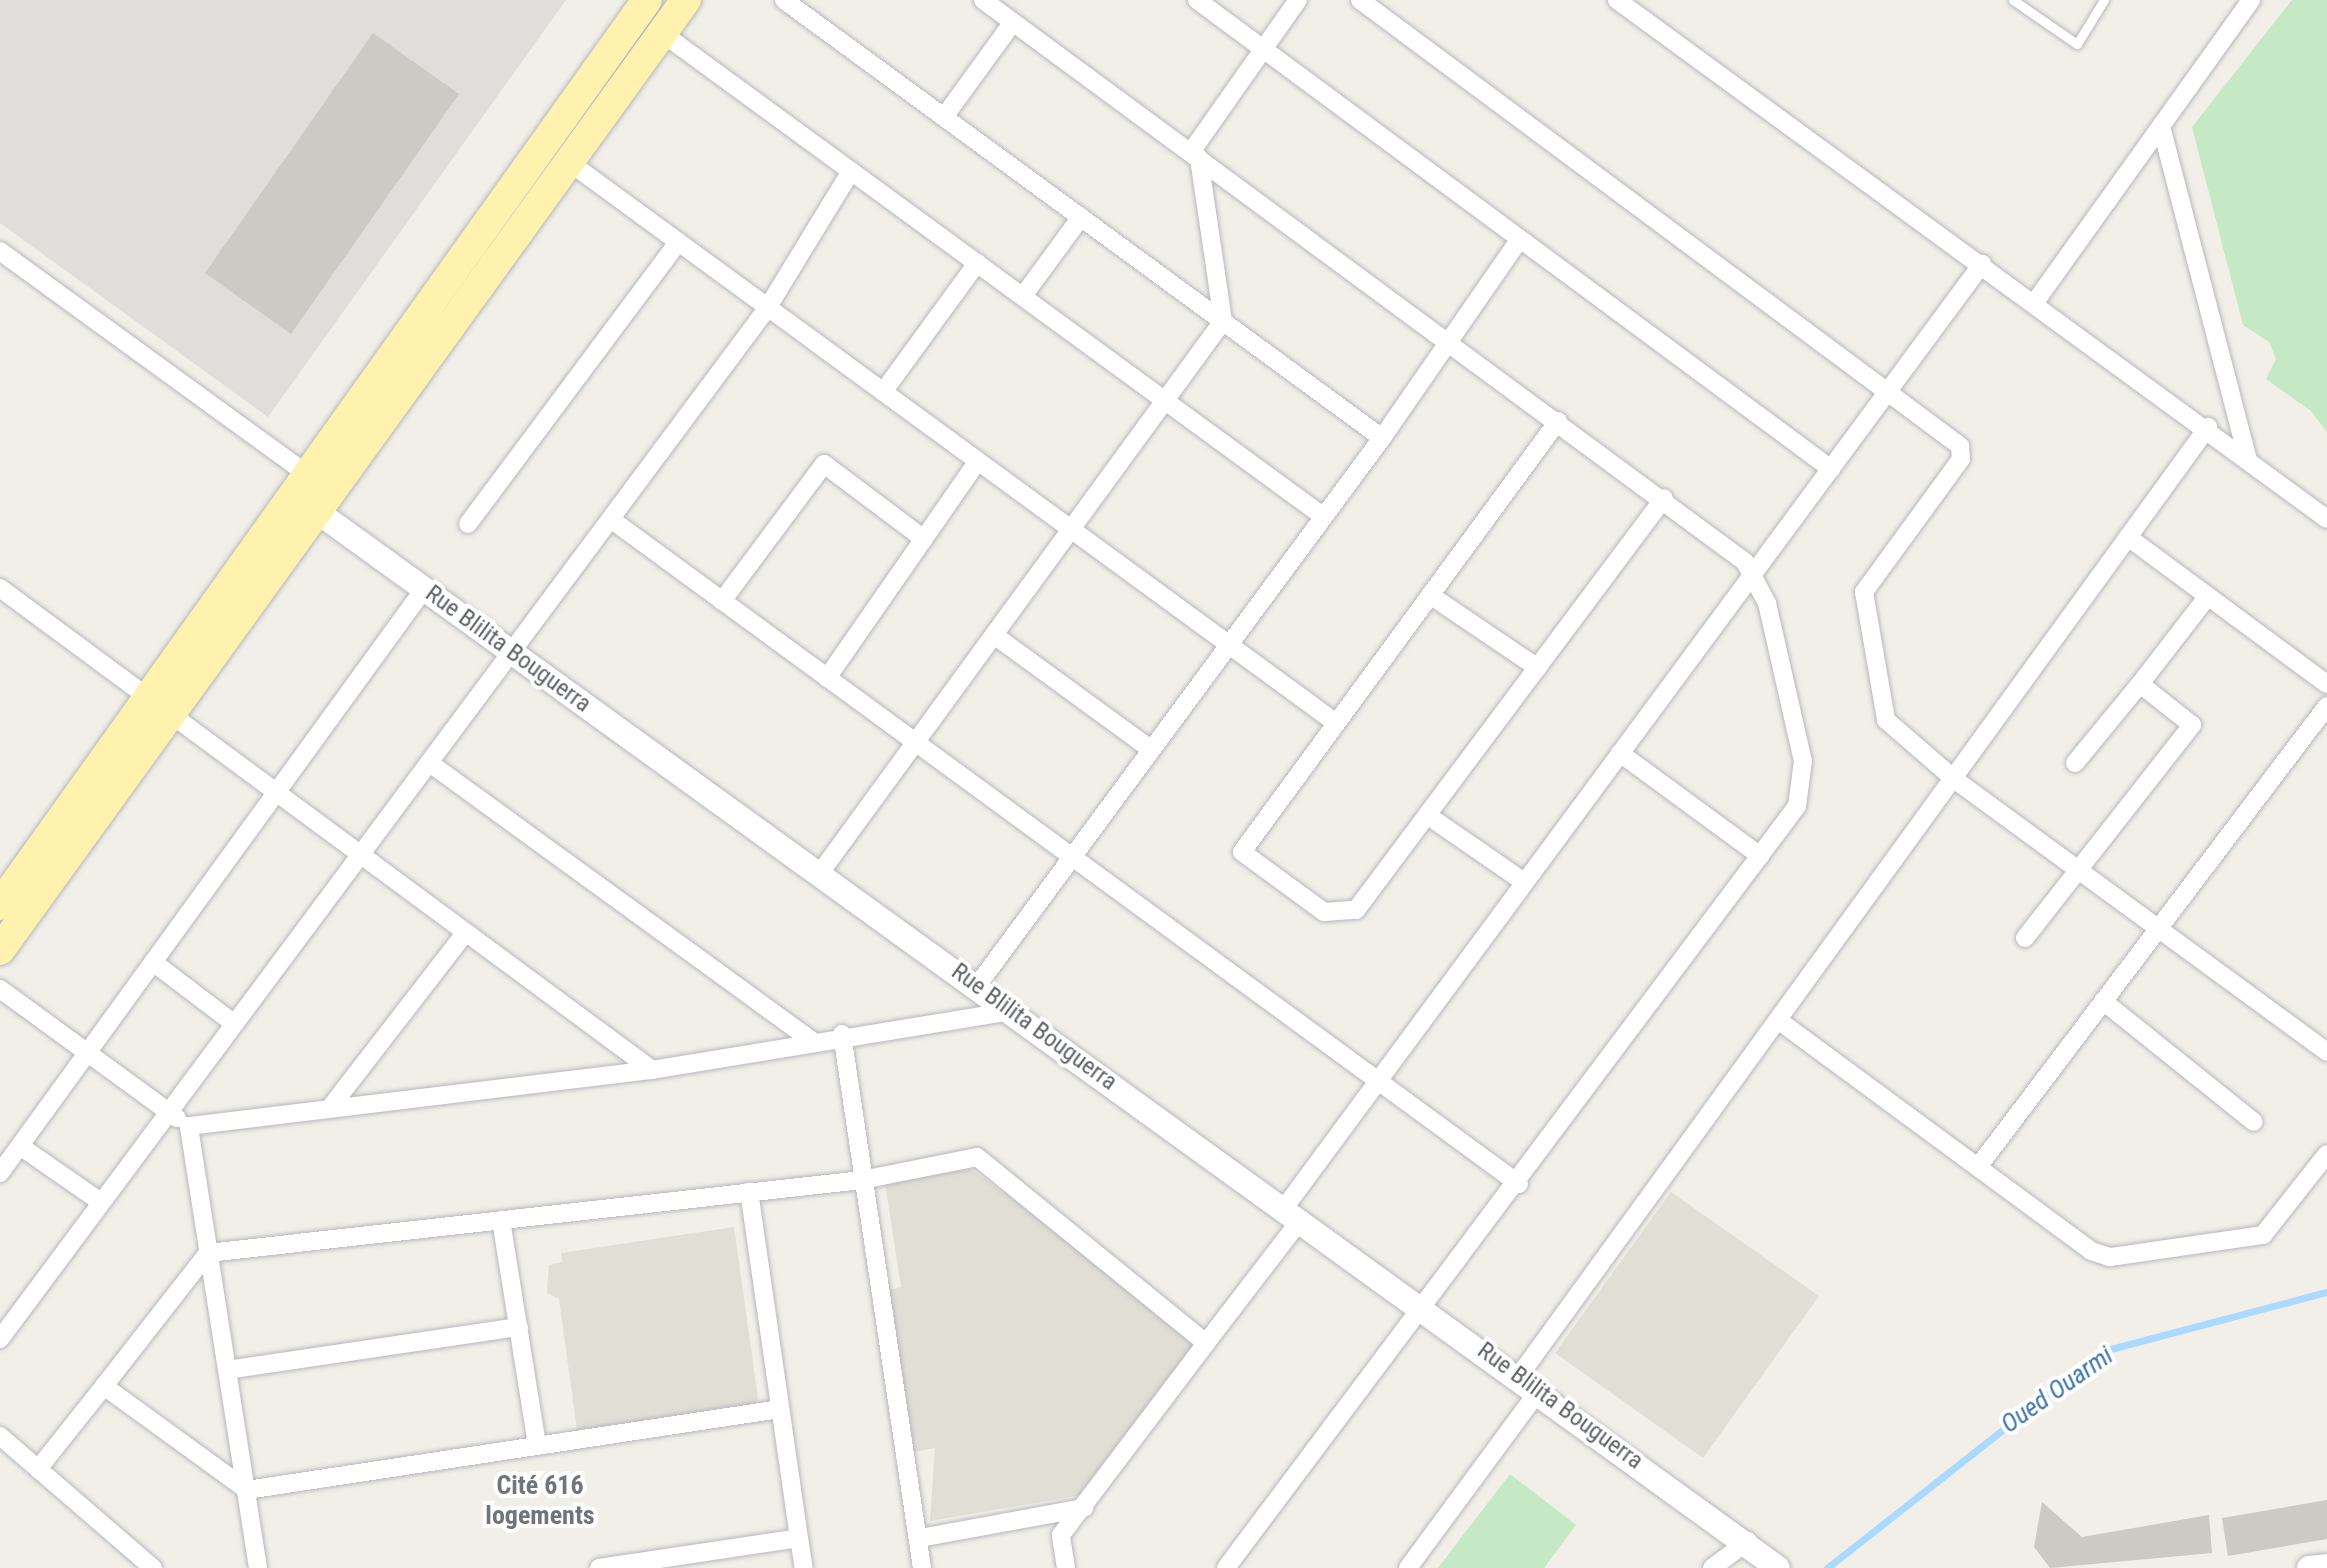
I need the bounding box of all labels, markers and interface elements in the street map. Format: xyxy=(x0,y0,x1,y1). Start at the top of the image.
street label: Rue Blilita Bouguerra xyxy=(420,579,596,719)
street label: Rue Blilita Bouguerra xyxy=(946,957,1122,1097)
street label: Rue Blilita Bouguerra xyxy=(1472,1336,1648,1476)
water label: Oued Ouarmi xyxy=(1995,1340,2119,1440)
district label: Cité 616 logements xyxy=(485,1470,595,1532)

